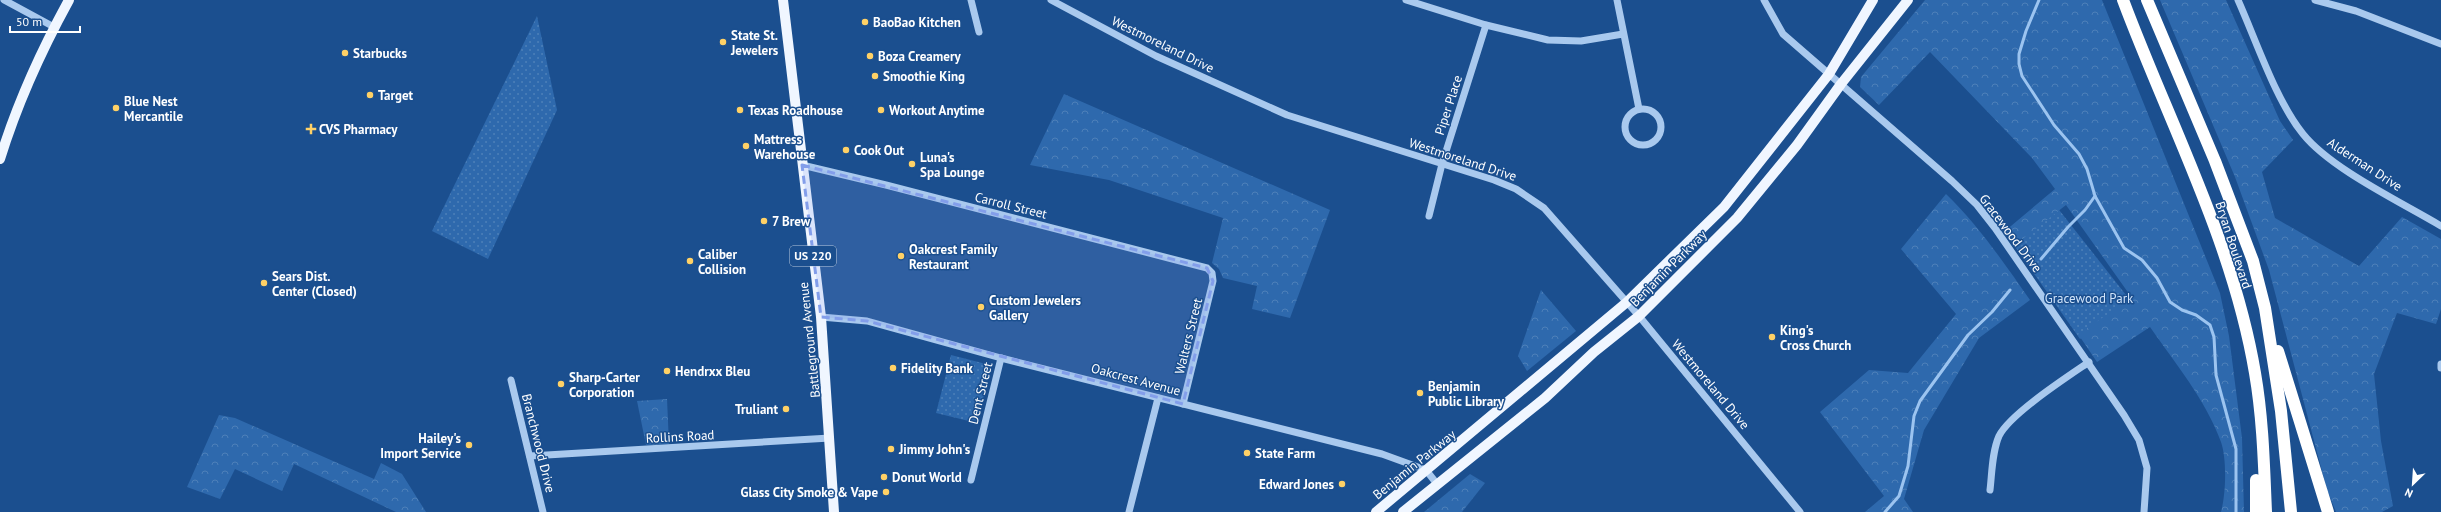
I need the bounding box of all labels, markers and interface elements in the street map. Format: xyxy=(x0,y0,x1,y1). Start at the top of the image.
scale bar xyxy=(10,8,80,34)
street label: Westmoreland Drive xyxy=(1109,12,1217,77)
text: 50 m xyxy=(16,14,42,29)
place label: BaoBao Kitchen xyxy=(873,14,961,31)
marker: BaoBao Kitchen xyxy=(860,17,870,27)
place label: State St. Jewelers xyxy=(730,27,779,59)
marker: State St. Jewelers xyxy=(718,37,728,47)
place label: Starbucks xyxy=(353,45,407,62)
marker: Starbucks xyxy=(340,48,350,58)
place label: Boza Creamery xyxy=(878,48,961,65)
marker: Boza Creamery xyxy=(865,51,875,61)
place label: Smoothie King xyxy=(883,68,965,85)
marker: Smoothie King xyxy=(870,71,880,81)
street label: Piper Place xyxy=(1431,73,1466,137)
place label: Target xyxy=(378,87,414,104)
marker: Target xyxy=(365,90,375,100)
place label: Blue Nest Mercantile xyxy=(124,93,184,125)
place label: Texas Roadhouse xyxy=(748,102,843,119)
place label: Workout Anytime xyxy=(889,102,985,119)
marker: Blue Nest Mercantile xyxy=(111,103,121,113)
marker: Texas Roadhouse xyxy=(735,105,745,115)
marker: Workout Anytime xyxy=(876,105,886,115)
place label: CVS Pharmacy xyxy=(319,121,398,138)
marker: CVS Pharmacy xyxy=(306,124,316,134)
place label: Mattress Warehouse xyxy=(754,131,816,163)
street label: Westmoreland Drive xyxy=(1407,134,1519,185)
street label: Alderman Drive xyxy=(2324,134,2405,195)
marker: Mattress Warehouse xyxy=(741,141,751,151)
place label: Cook Out xyxy=(854,142,905,159)
marker: Cook Out xyxy=(841,145,851,155)
place label: Luna's Spa Lounge xyxy=(920,149,985,181)
marker: Luna's Spa Lounge xyxy=(907,159,917,169)
street label: Carroll Street xyxy=(973,188,1049,223)
street label: Gracewood Drive xyxy=(1976,191,2046,276)
street label: Bryan Boulevard xyxy=(2211,199,2256,291)
place label: 7 Brew xyxy=(772,213,811,230)
marker: 7 Brew xyxy=(759,216,769,226)
street label: Benjamin Parkway xyxy=(1626,226,1710,310)
place label: Oakcrest Family Restaurant xyxy=(909,241,998,273)
place label: Caliber Collision xyxy=(698,246,746,278)
road number: US 220 xyxy=(790,246,836,266)
marker: Oakcrest Family Restaurant xyxy=(896,251,906,261)
marker: Caliber Collision xyxy=(685,256,695,266)
place label: Sears Dist. Center (Closed) xyxy=(272,268,357,300)
marker: Sears Dist. Center (Closed) xyxy=(259,278,269,288)
street label: Battleground Avenue xyxy=(795,281,824,399)
park label: Gracewood Park xyxy=(2045,290,2134,307)
place label: Custom Jewelers Gallery xyxy=(989,292,1082,324)
street label: Walters Street xyxy=(1171,296,1206,376)
marker: Custom Jewelers Gallery xyxy=(976,302,986,312)
place label: King's Cross Church xyxy=(1780,322,1851,354)
marker: King's Cross Church xyxy=(1767,332,1777,342)
street label: Westmoreland Drive xyxy=(1668,336,1753,433)
street label: Oakcrest Avenue xyxy=(1089,359,1182,400)
place label: Fidelity Bank xyxy=(901,360,974,377)
street label: Dent Street xyxy=(965,360,997,426)
place label: Hendrxx Bleu xyxy=(675,363,750,380)
marker: Fidelity Bank xyxy=(888,363,898,373)
marker: Hendrxx Bleu xyxy=(662,366,672,376)
place label: Sharp-Carter Corporation xyxy=(569,369,640,401)
place label: Benjamin Public Library xyxy=(1428,378,1505,410)
marker: Sharp-Carter Corporation xyxy=(556,379,566,389)
marker: Benjamin Public Library xyxy=(1415,388,1425,398)
street label: Branchwood Drive xyxy=(518,392,559,494)
place label: Truliant xyxy=(735,401,778,418)
marker: Truliant xyxy=(781,404,791,414)
street label: Rollins Road xyxy=(645,426,715,447)
street label: Benjamin Parkway xyxy=(1369,426,1459,503)
place label: Hailey's Import Service xyxy=(380,430,462,462)
marker: Hailey's Import Service xyxy=(464,440,474,450)
place label: Jimmy John's xyxy=(898,441,971,458)
marker: Jimmy John's xyxy=(886,444,896,454)
place label: State Farm xyxy=(1255,445,1315,462)
marker: State Farm xyxy=(1242,448,1252,458)
north arrow xyxy=(2393,464,2433,504)
place label: Donut World xyxy=(892,469,962,486)
marker: Donut World xyxy=(879,472,889,482)
place label: Edward Jones xyxy=(1259,476,1335,493)
marker: Edward Jones xyxy=(1337,479,1347,489)
place label: Glass City Smoke & Vape xyxy=(741,484,878,501)
text: N xyxy=(2403,485,2415,501)
marker: Glass City Smoke & Vape xyxy=(881,487,891,497)

